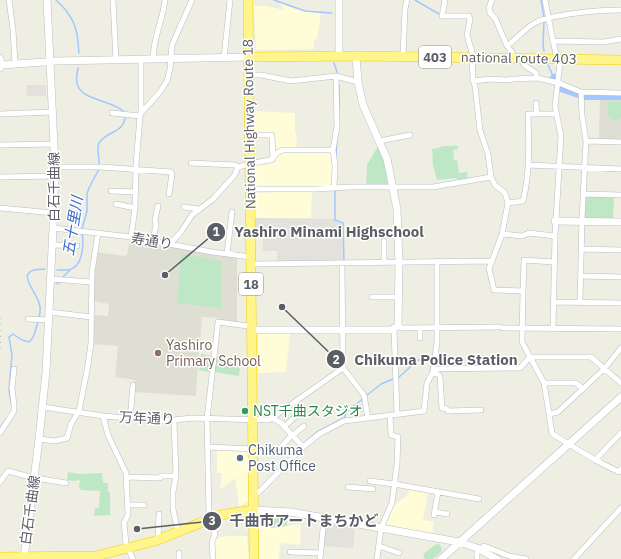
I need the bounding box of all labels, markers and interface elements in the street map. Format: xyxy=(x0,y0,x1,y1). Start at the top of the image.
street label: National Highway Route 18 xyxy=(239,39,259,209)
road number: 403 xyxy=(419,46,451,68)
street label: national route 403 xyxy=(461,48,577,68)
street label: 白石千曲線 xyxy=(45,152,63,222)
water label: 五十里川 xyxy=(58,193,87,257)
callout: Yashiro Minami Highschool xyxy=(206,218,431,245)
text: Yashiro Minami Highschool xyxy=(234,222,424,241)
text: 1 xyxy=(212,224,220,239)
street label: 寿通り xyxy=(130,229,174,253)
road number: 18 xyxy=(239,273,263,295)
place label: Yashiro Primary School xyxy=(166,336,261,370)
callout: Chikuma Police Station xyxy=(326,346,525,373)
marker: Yashiro Primary School xyxy=(153,348,163,358)
text: Chikuma Police Station xyxy=(354,350,518,369)
text: 2 xyxy=(332,352,340,367)
place label: NST千曲スタジオ xyxy=(253,402,363,420)
marker: NST千曲スタジオ xyxy=(240,406,250,416)
street label: 万年通り xyxy=(119,408,175,428)
place label: Chikuma Post Office xyxy=(248,441,316,475)
marker: Chikuma Post Office xyxy=(235,453,245,463)
street label: 白石千曲線 xyxy=(16,474,44,546)
callout: 千曲市アートまちかど xyxy=(202,508,387,535)
text: 千曲市アートまちかど xyxy=(229,511,379,530)
text: 3 xyxy=(208,513,216,528)

